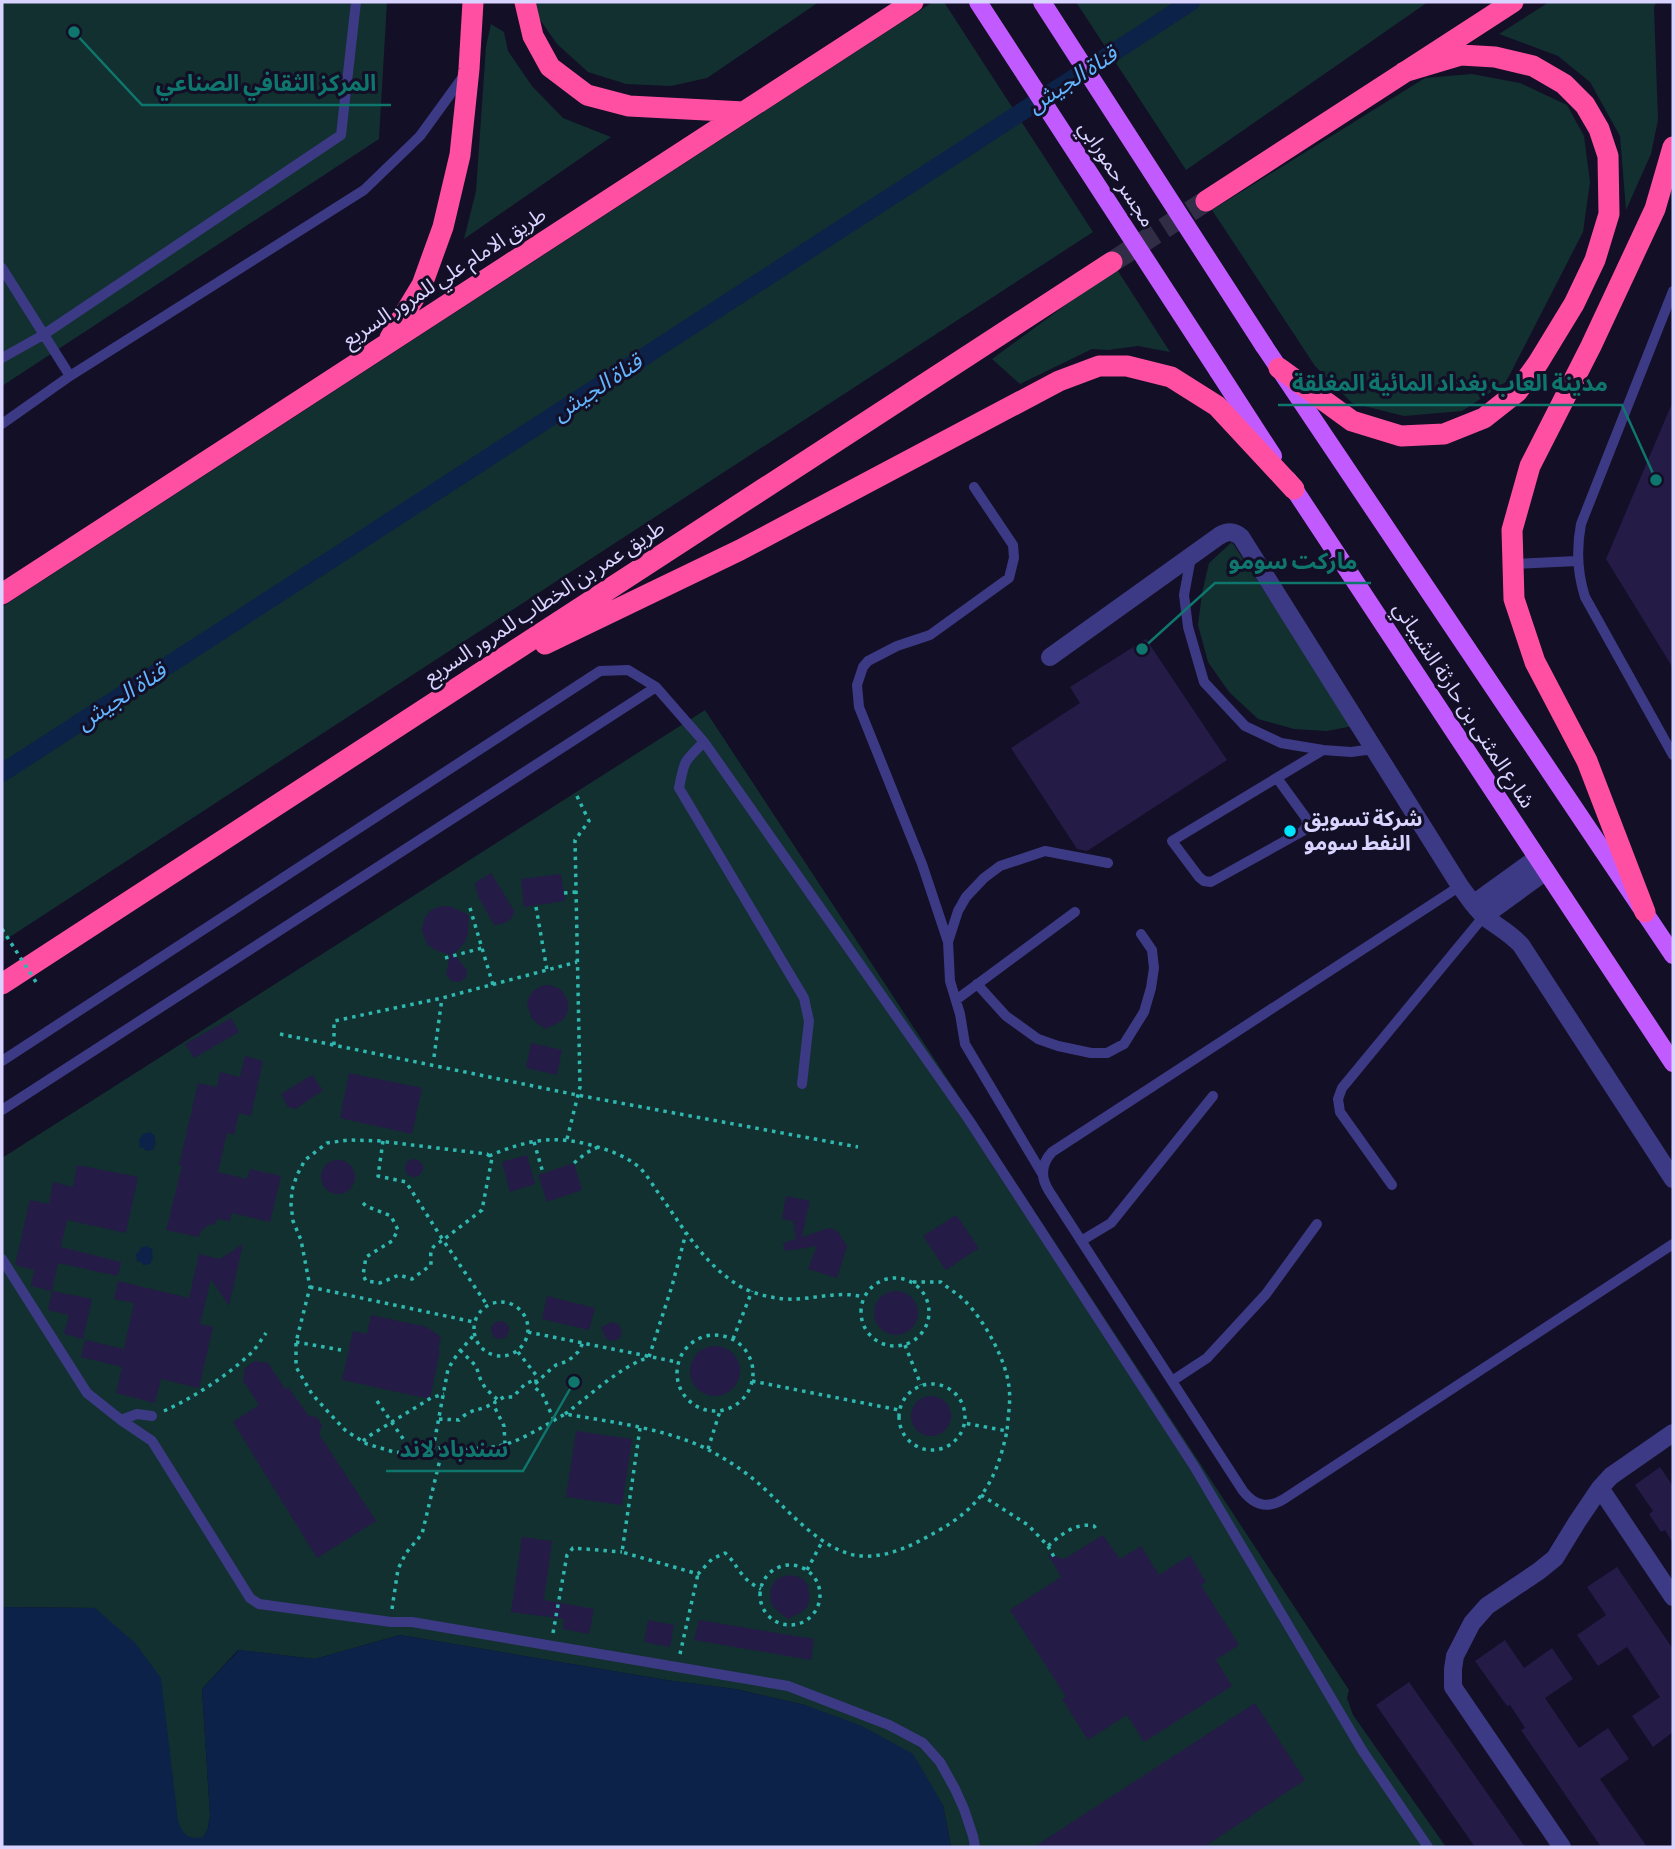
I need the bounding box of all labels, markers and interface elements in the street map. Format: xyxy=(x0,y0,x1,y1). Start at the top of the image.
water label: قناة الجيش xyxy=(1022,39,1124,119)
callout: المركز الثقافي الصناعي xyxy=(142,61,391,105)
text: المركز الثقافي الصناعي xyxy=(156,70,376,101)
street label: مجسر حمورابي xyxy=(1071,116,1160,234)
street label: طريق الامام علي للمرور السريع xyxy=(338,202,553,355)
water label: قناة الجيش xyxy=(547,347,649,427)
callout: مدينة العاب بغداد المائية المغلقة xyxy=(1278,361,1622,405)
text: مدينة العاب بغداد المائية المغلقة xyxy=(1292,370,1608,398)
street label: طريق عمر بن الخطاب للمرور السريع xyxy=(419,515,671,691)
callout: ماركت سومو xyxy=(1215,539,1371,583)
text: ماركت سومو xyxy=(1229,548,1357,576)
street label: شارع المثنى بن حارثة الشيباني xyxy=(1385,597,1540,815)
water label: قناة الجيش xyxy=(71,656,173,736)
place label: شركة تسويق النفط سومو xyxy=(1304,807,1422,856)
marker: شركة تسويق النفط سومو xyxy=(1282,823,1298,839)
callout: سندباد لاند xyxy=(386,1427,523,1471)
text: سندباد لاند xyxy=(400,1436,508,1464)

